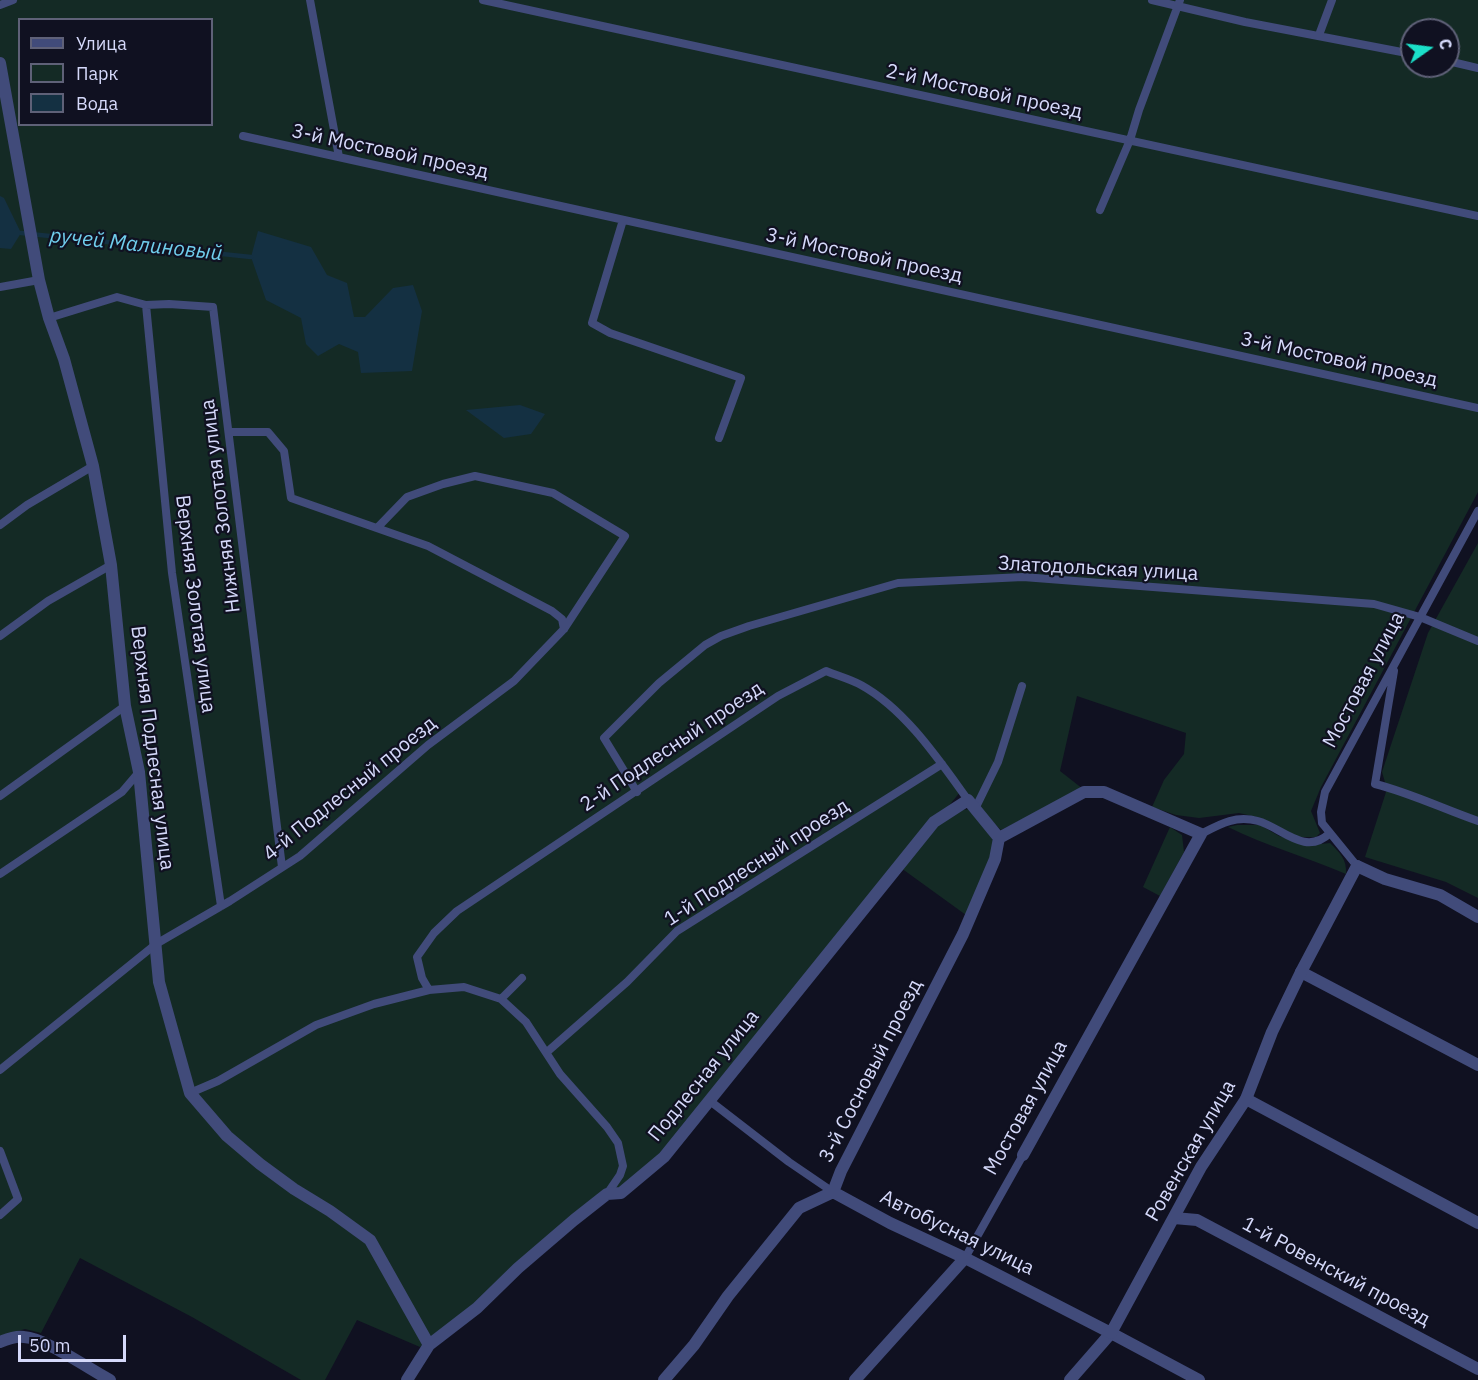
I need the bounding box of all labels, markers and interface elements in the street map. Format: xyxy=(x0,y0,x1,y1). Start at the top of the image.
legend xyxy=(18,18,213,126)
north arrow xyxy=(1400,18,1460,78)
text: Улица xyxy=(76,32,127,55)
text: С xyxy=(1435,37,1456,52)
street label: 2-й Мостовой проезд xyxy=(883,59,1085,125)
text: Парк xyxy=(76,62,118,85)
text: Вода xyxy=(76,92,118,115)
street label: 3-й Мостовой проезд xyxy=(289,119,491,185)
water label: ручей Малиновый xyxy=(48,223,224,267)
street label: 3-й Мостовой проезд xyxy=(763,223,965,289)
street label: 3-й Мостовой проезд xyxy=(1238,327,1440,393)
street label: Нижняя Золотая улица xyxy=(196,398,246,614)
street label: Верхняя Золотая улица xyxy=(170,494,220,714)
street label: Златодольская улица xyxy=(997,552,1199,586)
street label: Мостовая улица xyxy=(1318,608,1410,752)
street label: Верхняя Подлесная улица xyxy=(125,624,179,872)
street label: 2-й Подлесный проезд xyxy=(576,677,768,817)
street label: 4-й Подлесный проезд xyxy=(259,712,441,866)
street label: 1-й Подлесный проезд xyxy=(660,794,854,932)
street label: 3-й Сосновый проезд xyxy=(814,975,928,1167)
street label: Подлесная улица xyxy=(643,1005,765,1147)
street label: Мостовая улица xyxy=(979,1036,1073,1180)
street label: Ровенская улица xyxy=(1141,1076,1241,1226)
street label: Автобусная улица xyxy=(876,1185,1038,1281)
street label: 1-й Ровенский проезд xyxy=(1238,1212,1434,1332)
scale bar xyxy=(21,1323,129,1361)
text: 50 m xyxy=(29,1334,71,1357)

